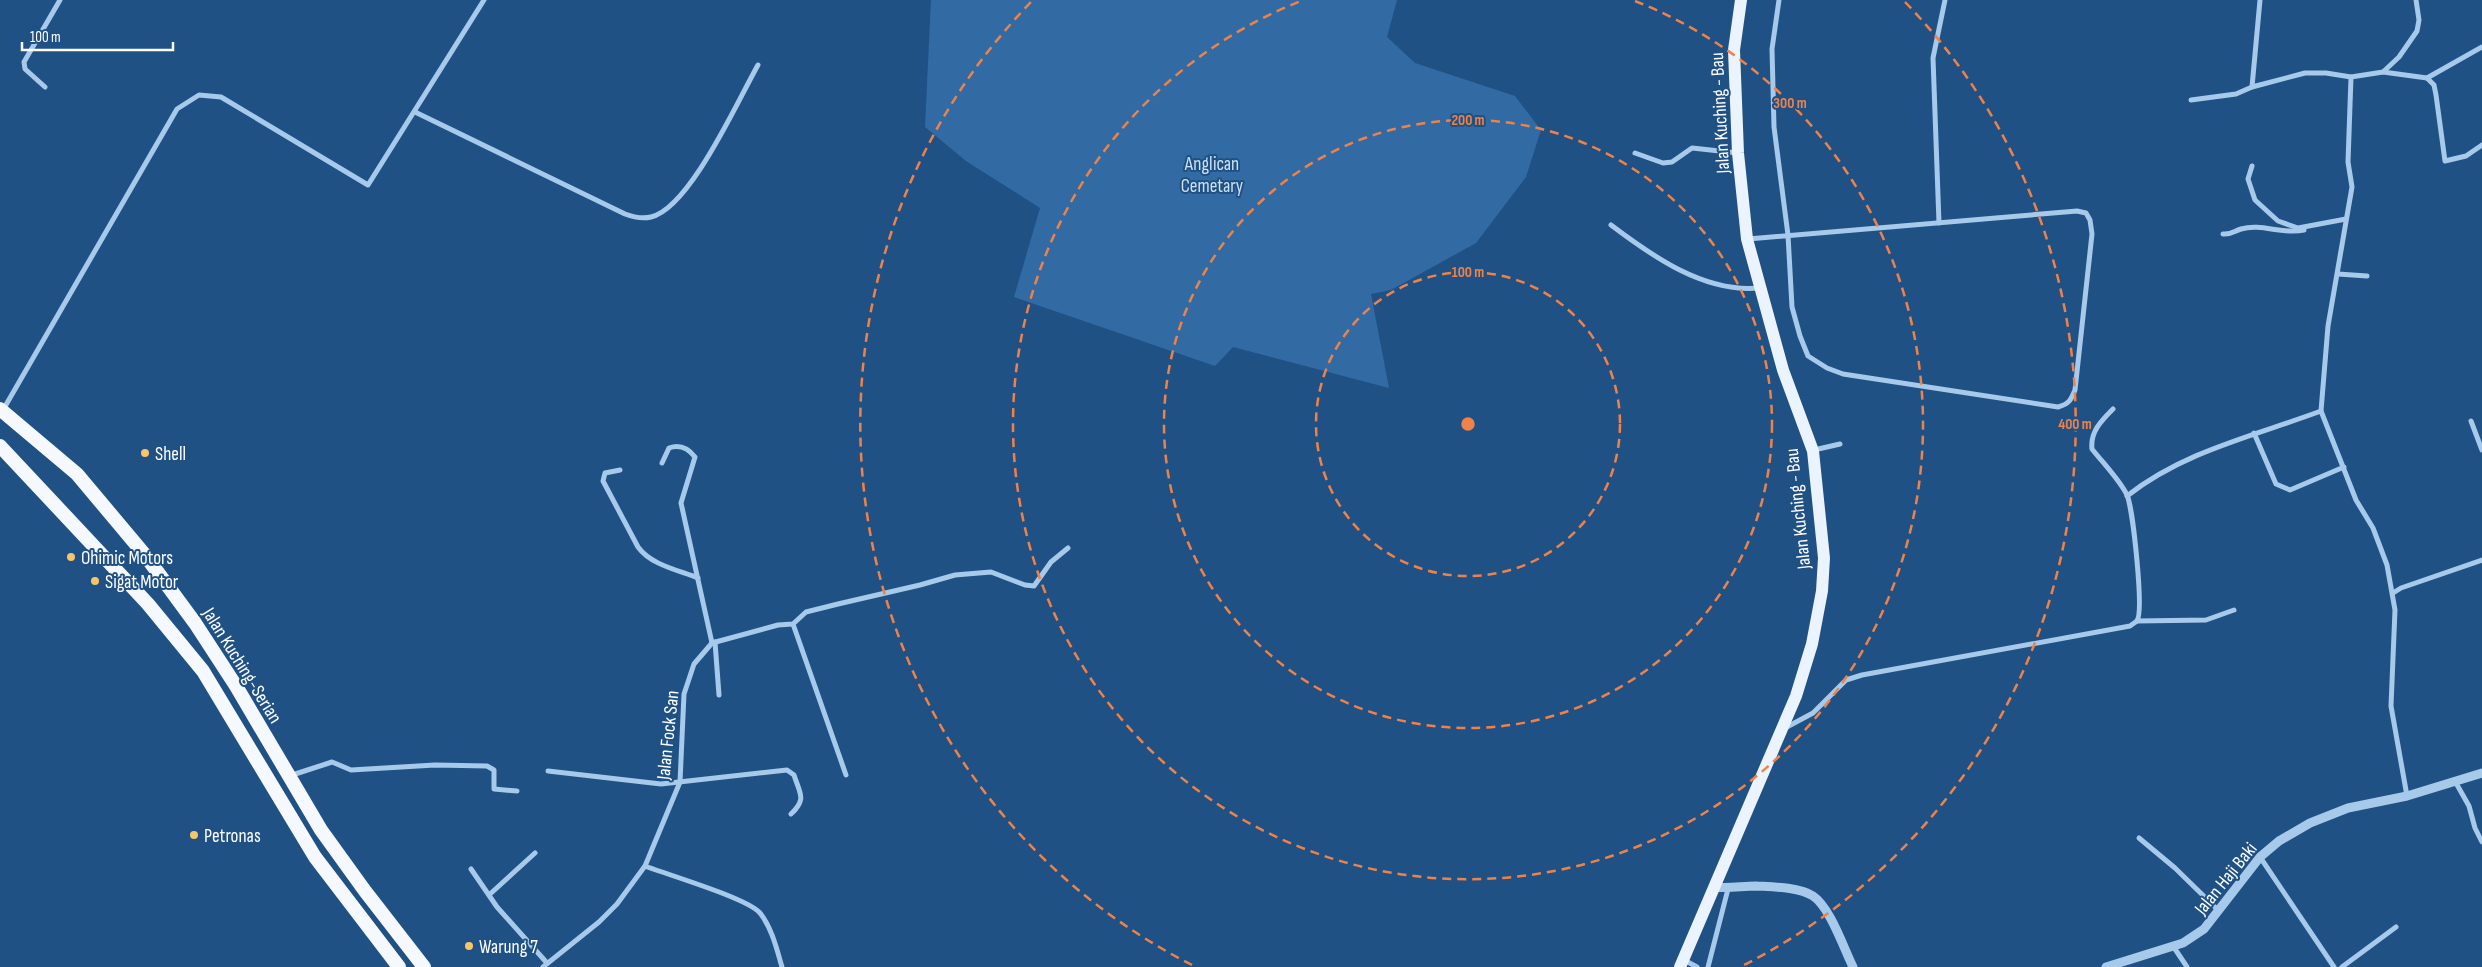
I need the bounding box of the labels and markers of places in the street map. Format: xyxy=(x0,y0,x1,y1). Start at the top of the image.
centre of rings xyxy=(1459,415,1477,433)
place label: Shell xyxy=(155,443,186,466)
marker: Shell xyxy=(139,447,151,459)
place label: Ohimic Motors xyxy=(81,547,173,570)
marker: Ohimic Motors xyxy=(65,551,77,563)
place label: Sigat Motor xyxy=(105,571,179,594)
marker: Sigat Motor xyxy=(89,575,101,587)
place label: Petronas xyxy=(204,825,261,848)
marker: Petronas xyxy=(188,829,200,841)
place label: Warung 7 xyxy=(479,936,538,959)
marker: Warung 7 xyxy=(463,940,475,952)

